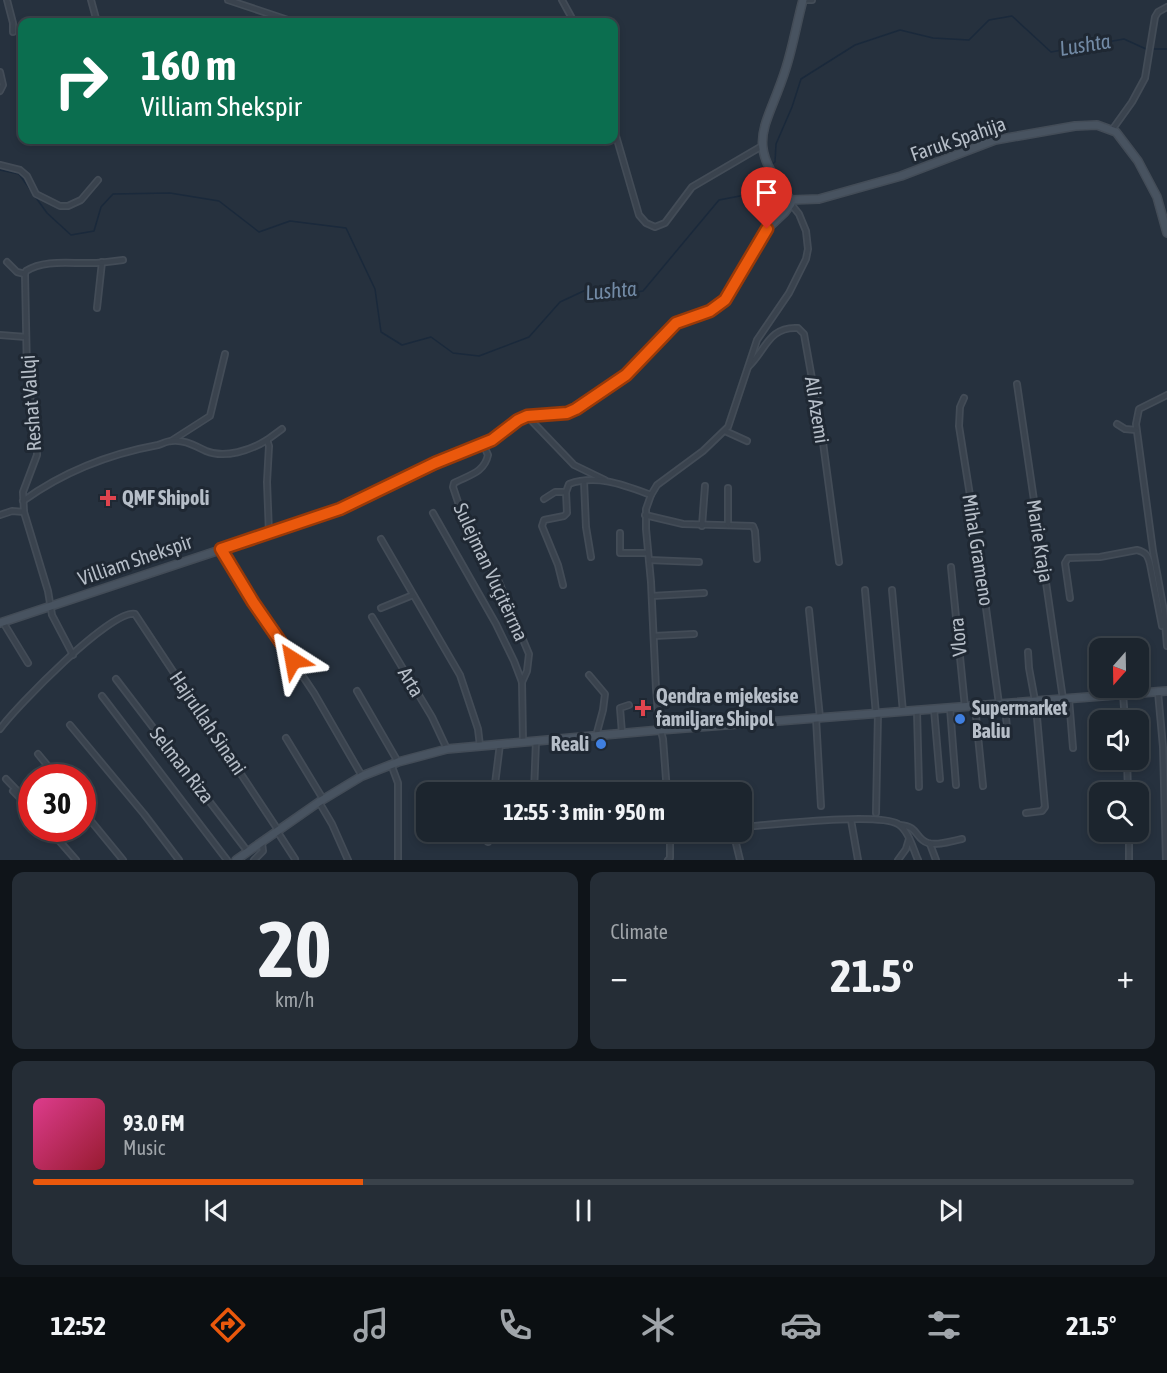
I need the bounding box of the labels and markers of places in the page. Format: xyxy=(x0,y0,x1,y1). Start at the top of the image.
pin xyxy=(741,167,792,229)
place label: QMF Shipoli xyxy=(122,486,209,509)
marker: QMF Shipoli xyxy=(99,489,117,507)
place label: Qendra e mjekesise familjare Shipol xyxy=(655,684,799,730)
place label: Supermarket Baliu xyxy=(972,696,1068,742)
marker: Qendra e mjekesise familjare Shipol xyxy=(634,699,652,717)
marker: Supermarket Baliu xyxy=(953,712,967,726)
place label: Reali xyxy=(551,732,589,755)
marker: Reali xyxy=(594,737,608,751)

